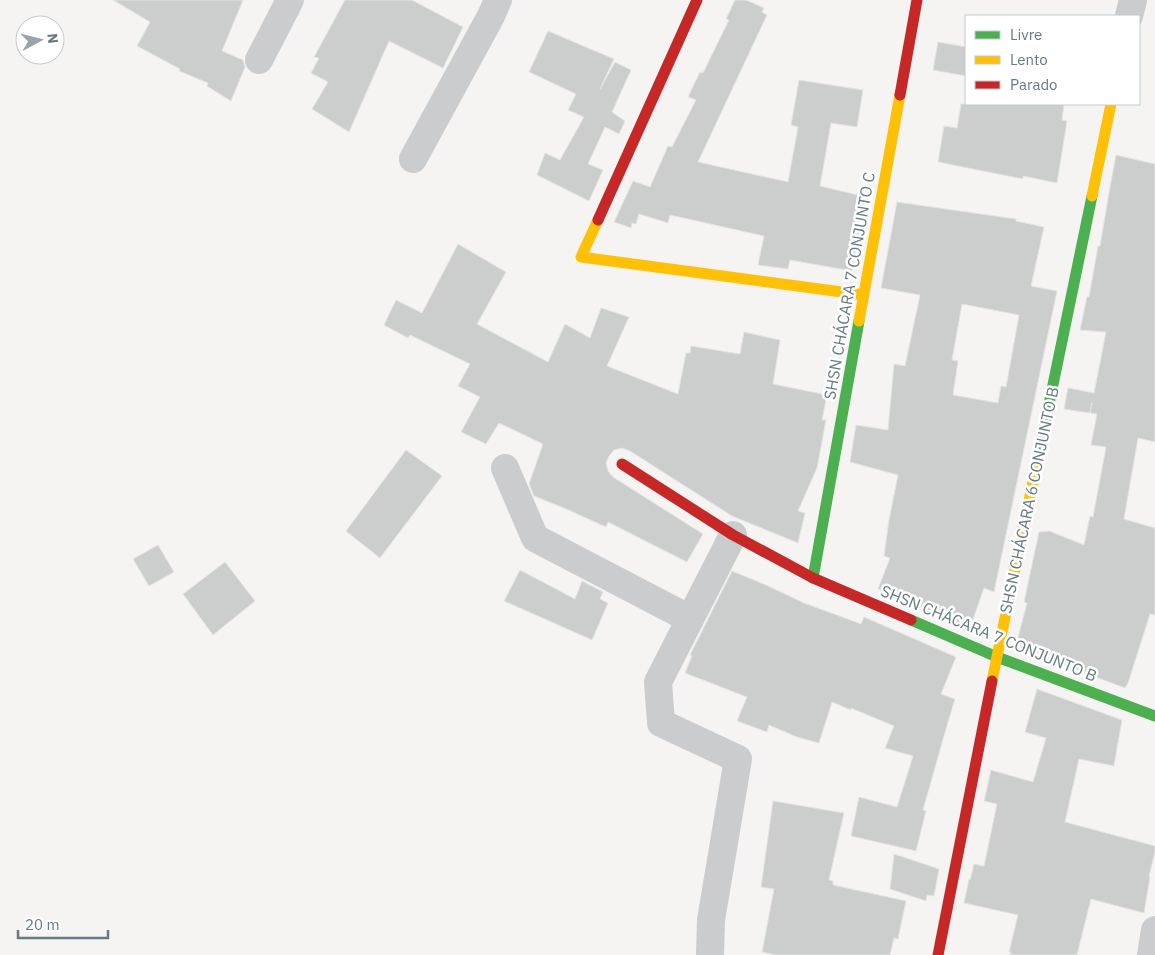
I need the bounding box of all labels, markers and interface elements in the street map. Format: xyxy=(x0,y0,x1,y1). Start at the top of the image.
north arrow xyxy=(15,15,65,65)
legend xyxy=(965,15,1140,105)
text: Livre xyxy=(1010,25,1042,44)
text: N xyxy=(43,32,62,45)
text: Lento xyxy=(1010,50,1048,69)
text: Parado xyxy=(1010,75,1058,94)
street label: SHSN CHÁCARA 7 CONJUNTO C xyxy=(818,170,879,401)
street label: SHSN CHÁCARA 6 CONJUNTO B xyxy=(994,385,1063,615)
street label: SHSN CHÁCARA 7 CONJUNTO B xyxy=(878,580,1100,686)
scale bar xyxy=(18,908,108,940)
text: 20 m xyxy=(25,915,60,934)

